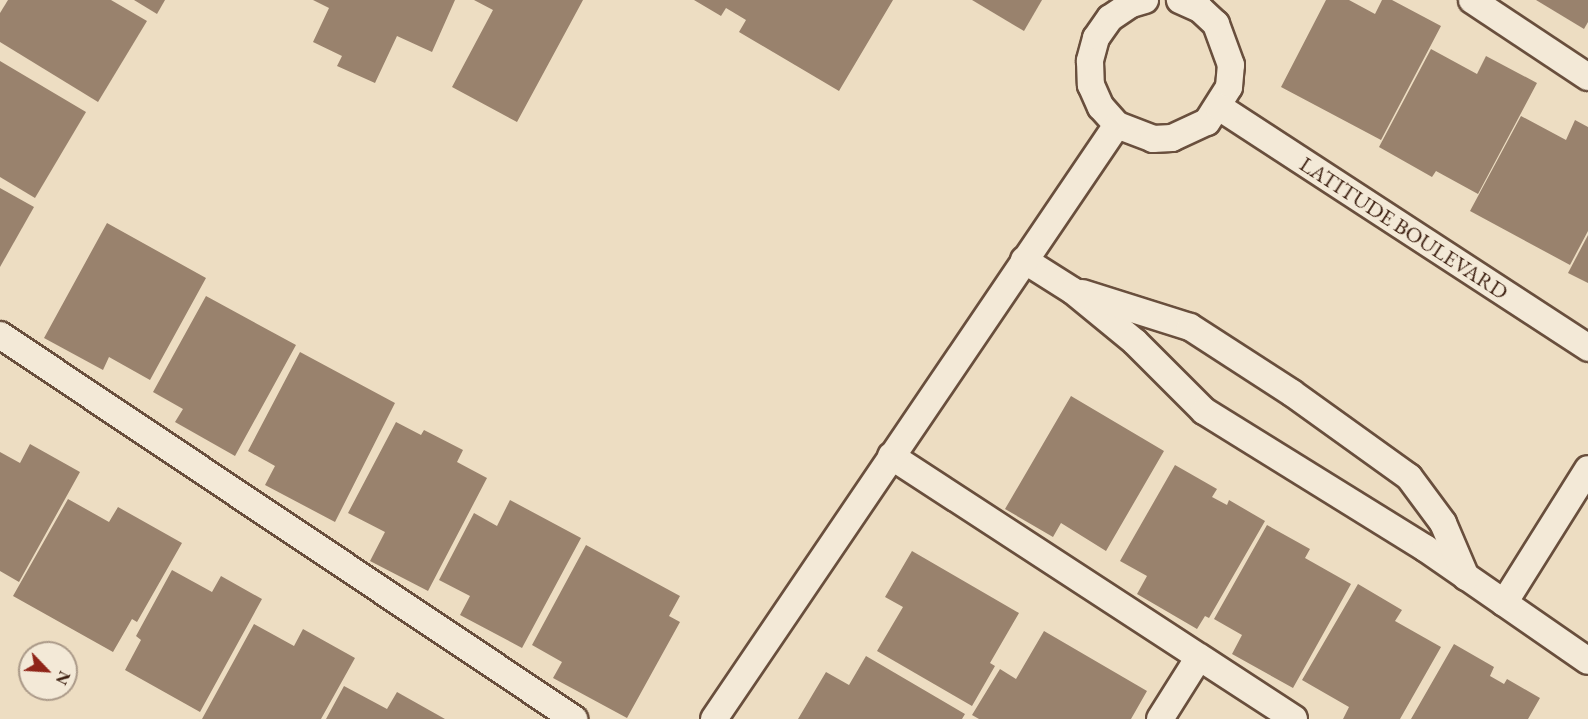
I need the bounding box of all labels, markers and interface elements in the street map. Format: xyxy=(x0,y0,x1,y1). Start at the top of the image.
street label: LATITUDE BOULEVARD xyxy=(1295,151,1513,305)
north arrow xyxy=(18,641,78,701)
text: N xyxy=(51,668,75,688)

